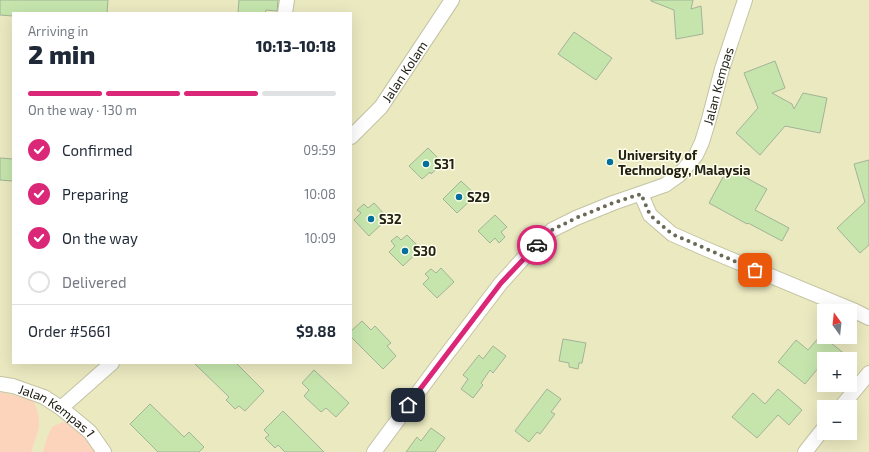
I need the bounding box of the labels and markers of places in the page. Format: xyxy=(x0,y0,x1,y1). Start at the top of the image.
place label: University of Technology, Malaysia xyxy=(618,147,750,178)
place label: S31 xyxy=(434,156,455,172)
marker: University of Technology, Malaysia xyxy=(605,157,615,167)
marker: S31 xyxy=(421,159,431,169)
place label: S29 xyxy=(467,189,490,205)
marker: S29 xyxy=(454,192,464,202)
place label: S32 xyxy=(379,211,402,227)
marker: S32 xyxy=(366,214,376,224)
place label: S30 xyxy=(413,243,436,259)
marker: S30 xyxy=(400,246,410,256)
pin xyxy=(738,253,772,287)
pin xyxy=(391,388,425,422)

